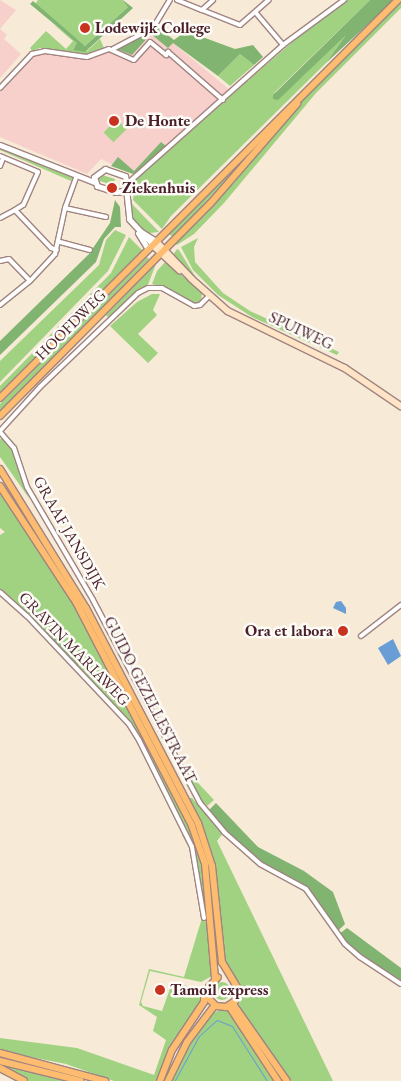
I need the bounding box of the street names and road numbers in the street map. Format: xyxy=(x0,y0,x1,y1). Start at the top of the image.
street label: HOOFDWEG xyxy=(32,286,110,364)
street label: SPUIWEG xyxy=(266,308,336,354)
street label: GRAAF JANSDIJK xyxy=(29,473,109,593)
street label: GRAVIN MARIAWEG xyxy=(15,588,133,710)
street label: GUIDO GEZELLESTRAAT xyxy=(99,613,201,787)

